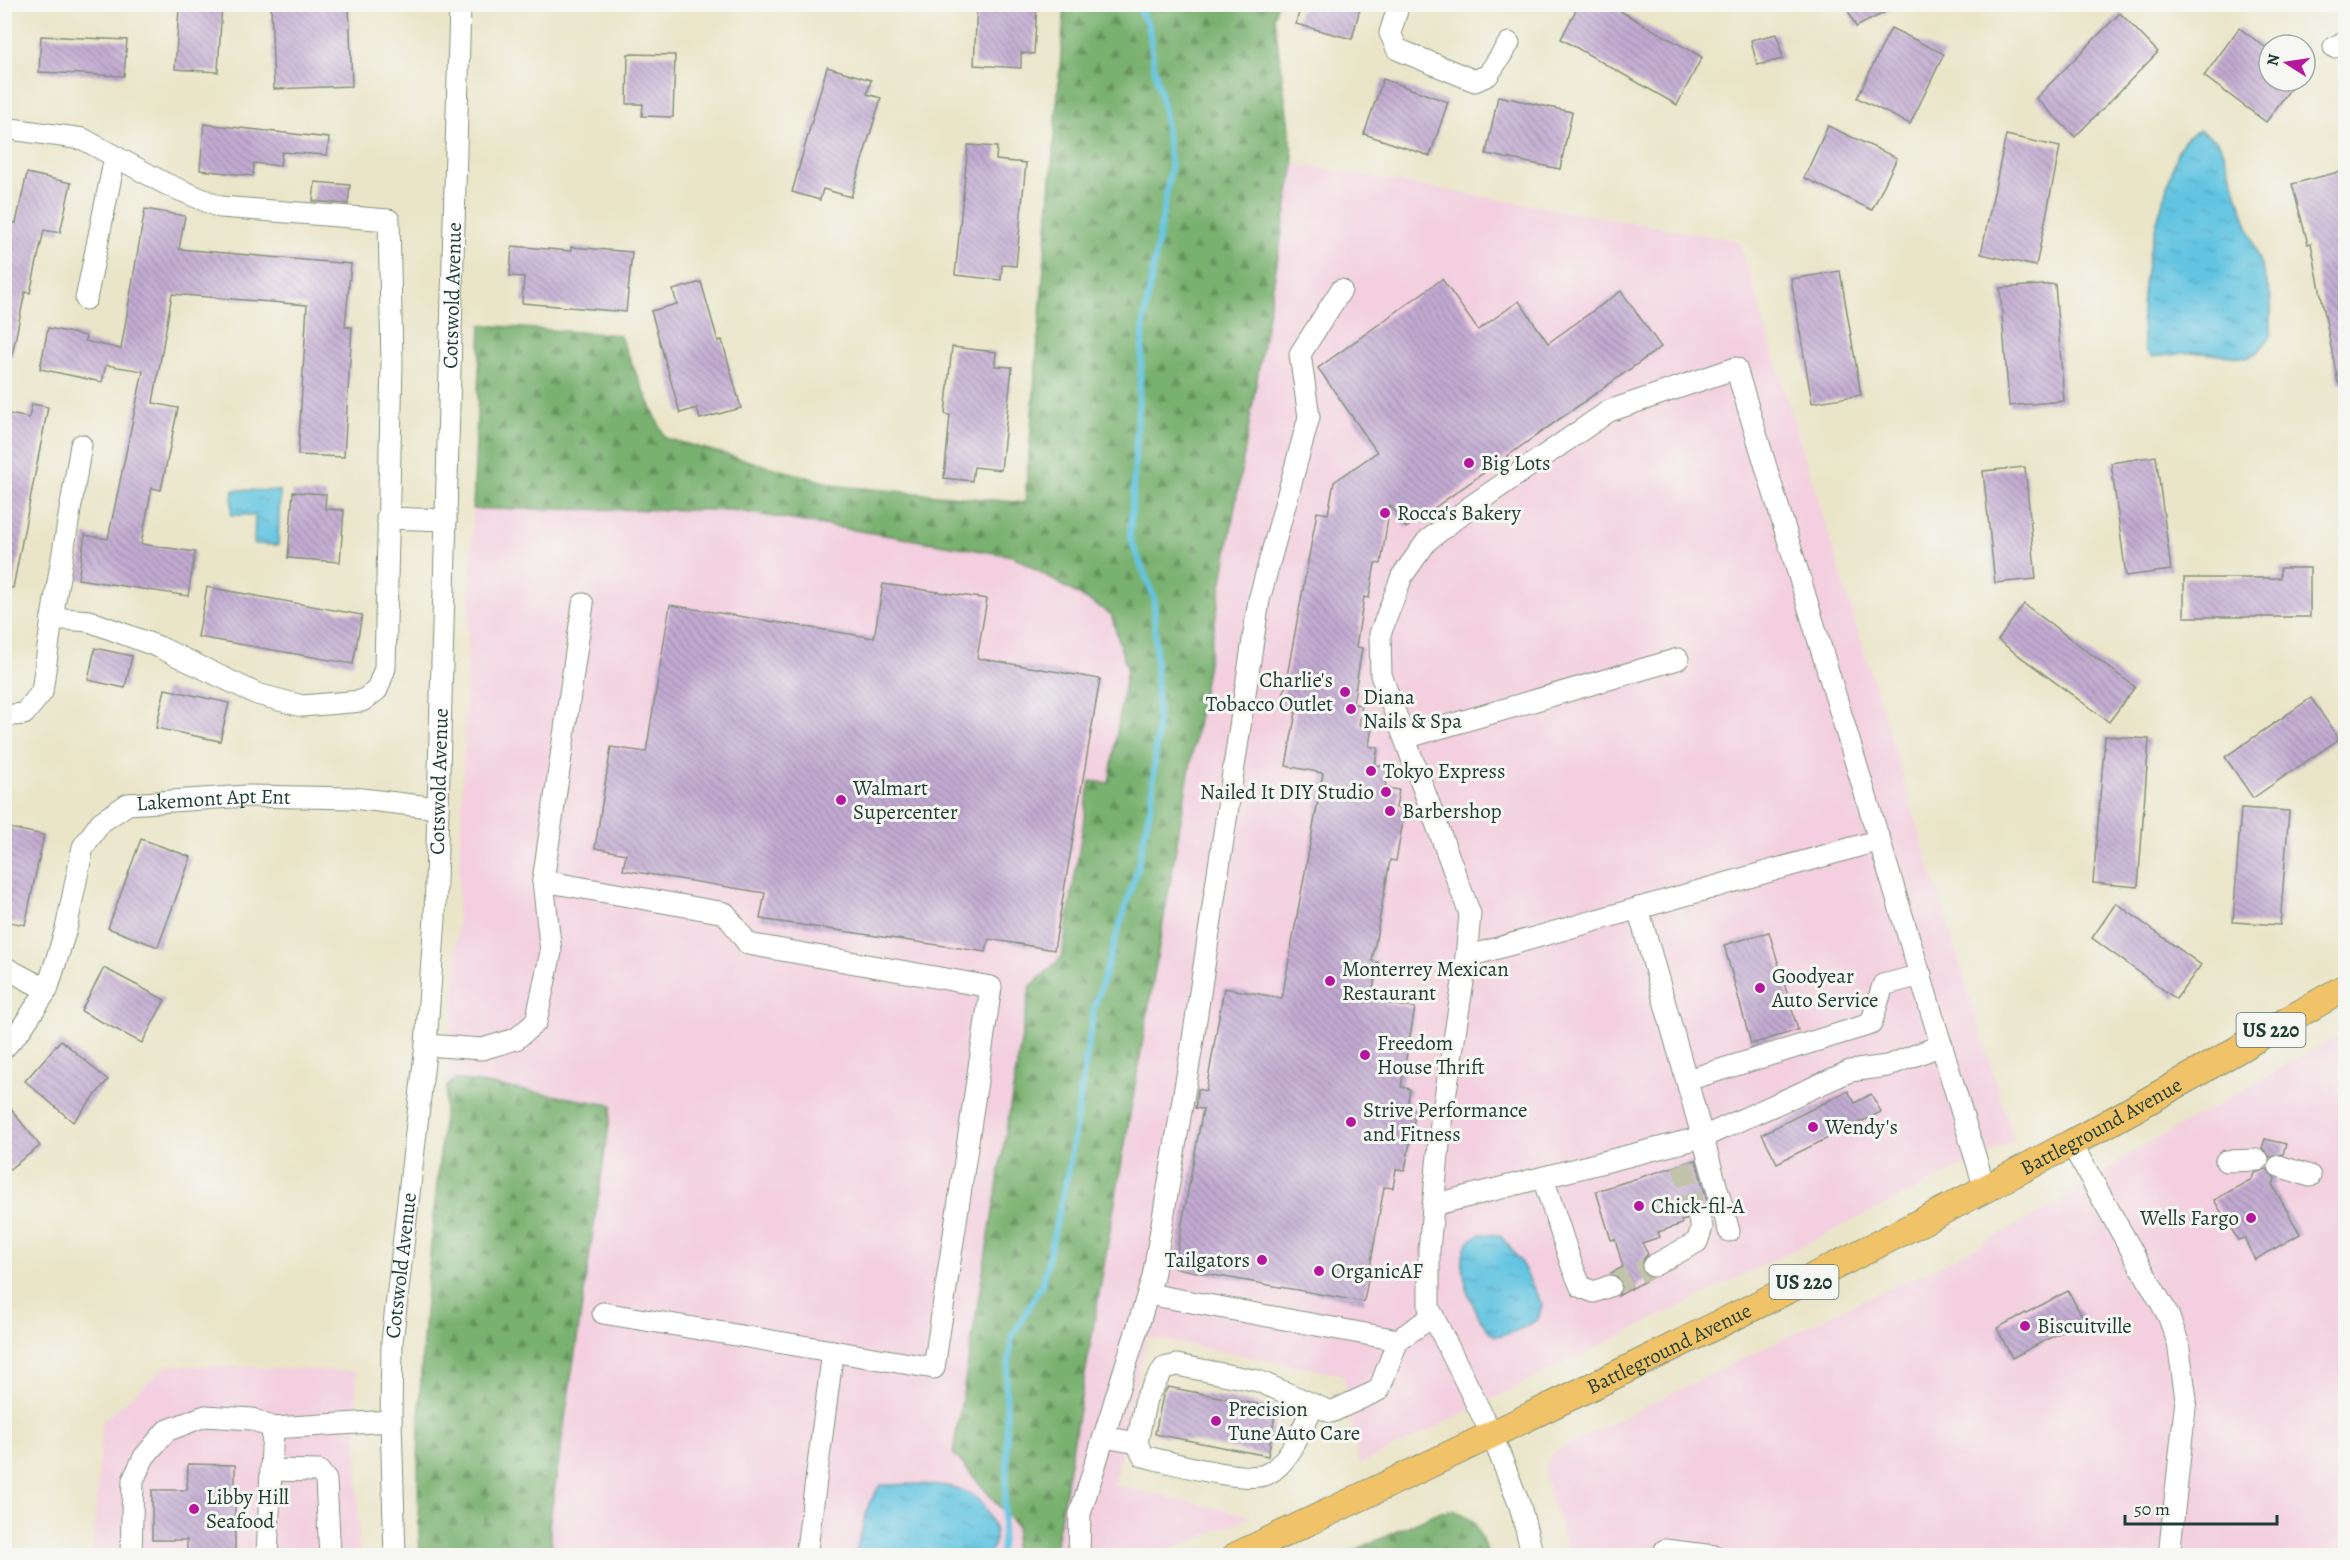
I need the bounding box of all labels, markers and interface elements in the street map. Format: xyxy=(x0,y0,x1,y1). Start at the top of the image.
north arrow xyxy=(2257,33,2317,93)
text: N xyxy=(2261,52,2285,68)
street label: Cotswold Avenue xyxy=(436,222,468,369)
place label: Big Lots xyxy=(1481,449,1550,477)
marker: Big Lots xyxy=(1462,456,1476,470)
place label: Rocca's Bakery xyxy=(1397,499,1521,527)
marker: Rocca's Bakery xyxy=(1378,506,1392,520)
place label: Charlie's Tobacco Outlet xyxy=(1206,666,1333,718)
place label: Diana Nails & Spa xyxy=(1363,683,1462,735)
marker: Charlie's Tobacco Outlet xyxy=(1338,685,1352,699)
marker: Diana Nails & Spa xyxy=(1344,702,1358,716)
street label: Cotswold Avenue xyxy=(423,708,455,855)
place label: Tokyo Express xyxy=(1383,757,1505,785)
marker: Tokyo Express xyxy=(1364,764,1378,778)
place label: Walmart Supercenter xyxy=(852,774,958,826)
place label: Nailed It DIY Studio xyxy=(1200,778,1374,806)
street label: Lakemont Apt Ent xyxy=(135,782,291,817)
marker: Nailed It DIY Studio xyxy=(1379,785,1393,799)
marker: Walmart Supercenter xyxy=(834,793,848,807)
place label: Barbershop xyxy=(1402,797,1502,825)
marker: Barbershop xyxy=(1383,804,1397,818)
place label: Monterrey Mexican Restaurant xyxy=(1342,955,1509,1007)
place label: Goodyear Auto Service xyxy=(1771,962,1879,1014)
marker: Monterrey Mexican Restaurant xyxy=(1323,974,1337,988)
marker: Goodyear Auto Service xyxy=(1753,981,1767,995)
road number: US 220 xyxy=(2236,1013,2306,1047)
place label: Freedom House Thrift xyxy=(1377,1029,1485,1081)
marker: Freedom House Thrift xyxy=(1358,1048,1372,1062)
street label: Battleground Avenue xyxy=(2015,1071,2187,1182)
place label: Strive Performance and Fitness xyxy=(1363,1096,1528,1148)
place label: Wendy's xyxy=(1824,1113,1898,1141)
marker: Strive Performance and Fitness xyxy=(1344,1115,1358,1129)
marker: Wendy's xyxy=(1806,1120,1820,1134)
street label: Cotswold Avenue xyxy=(378,1191,423,1340)
place label: Chick-fil-A xyxy=(1651,1192,1745,1220)
marker: Chick-fil-A xyxy=(1632,1199,1646,1213)
place label: Wells Fargo xyxy=(2139,1204,2239,1232)
marker: Wells Fargo xyxy=(2244,1211,2258,1225)
place label: Tailgators xyxy=(1165,1246,1250,1274)
marker: Tailgators xyxy=(1255,1253,1269,1267)
place label: OrganicAF xyxy=(1331,1257,1423,1285)
marker: OrganicAF xyxy=(1312,1264,1326,1278)
road number: US 220 xyxy=(1770,1265,1838,1299)
street label: Battleground Avenue xyxy=(1582,1296,1756,1401)
place label: Biscuitville xyxy=(2037,1312,2132,1340)
marker: Biscuitville xyxy=(2018,1319,2032,1333)
place label: Precision Tune Auto Care xyxy=(1228,1395,1360,1447)
marker: Precision Tune Auto Care xyxy=(1209,1414,1223,1428)
place label: Libby Hill Seafood xyxy=(206,1483,289,1535)
scale bar xyxy=(2125,1488,2276,1526)
text: 50 m xyxy=(2134,1497,2170,1521)
marker: Libby Hill Seafood xyxy=(187,1502,201,1516)

